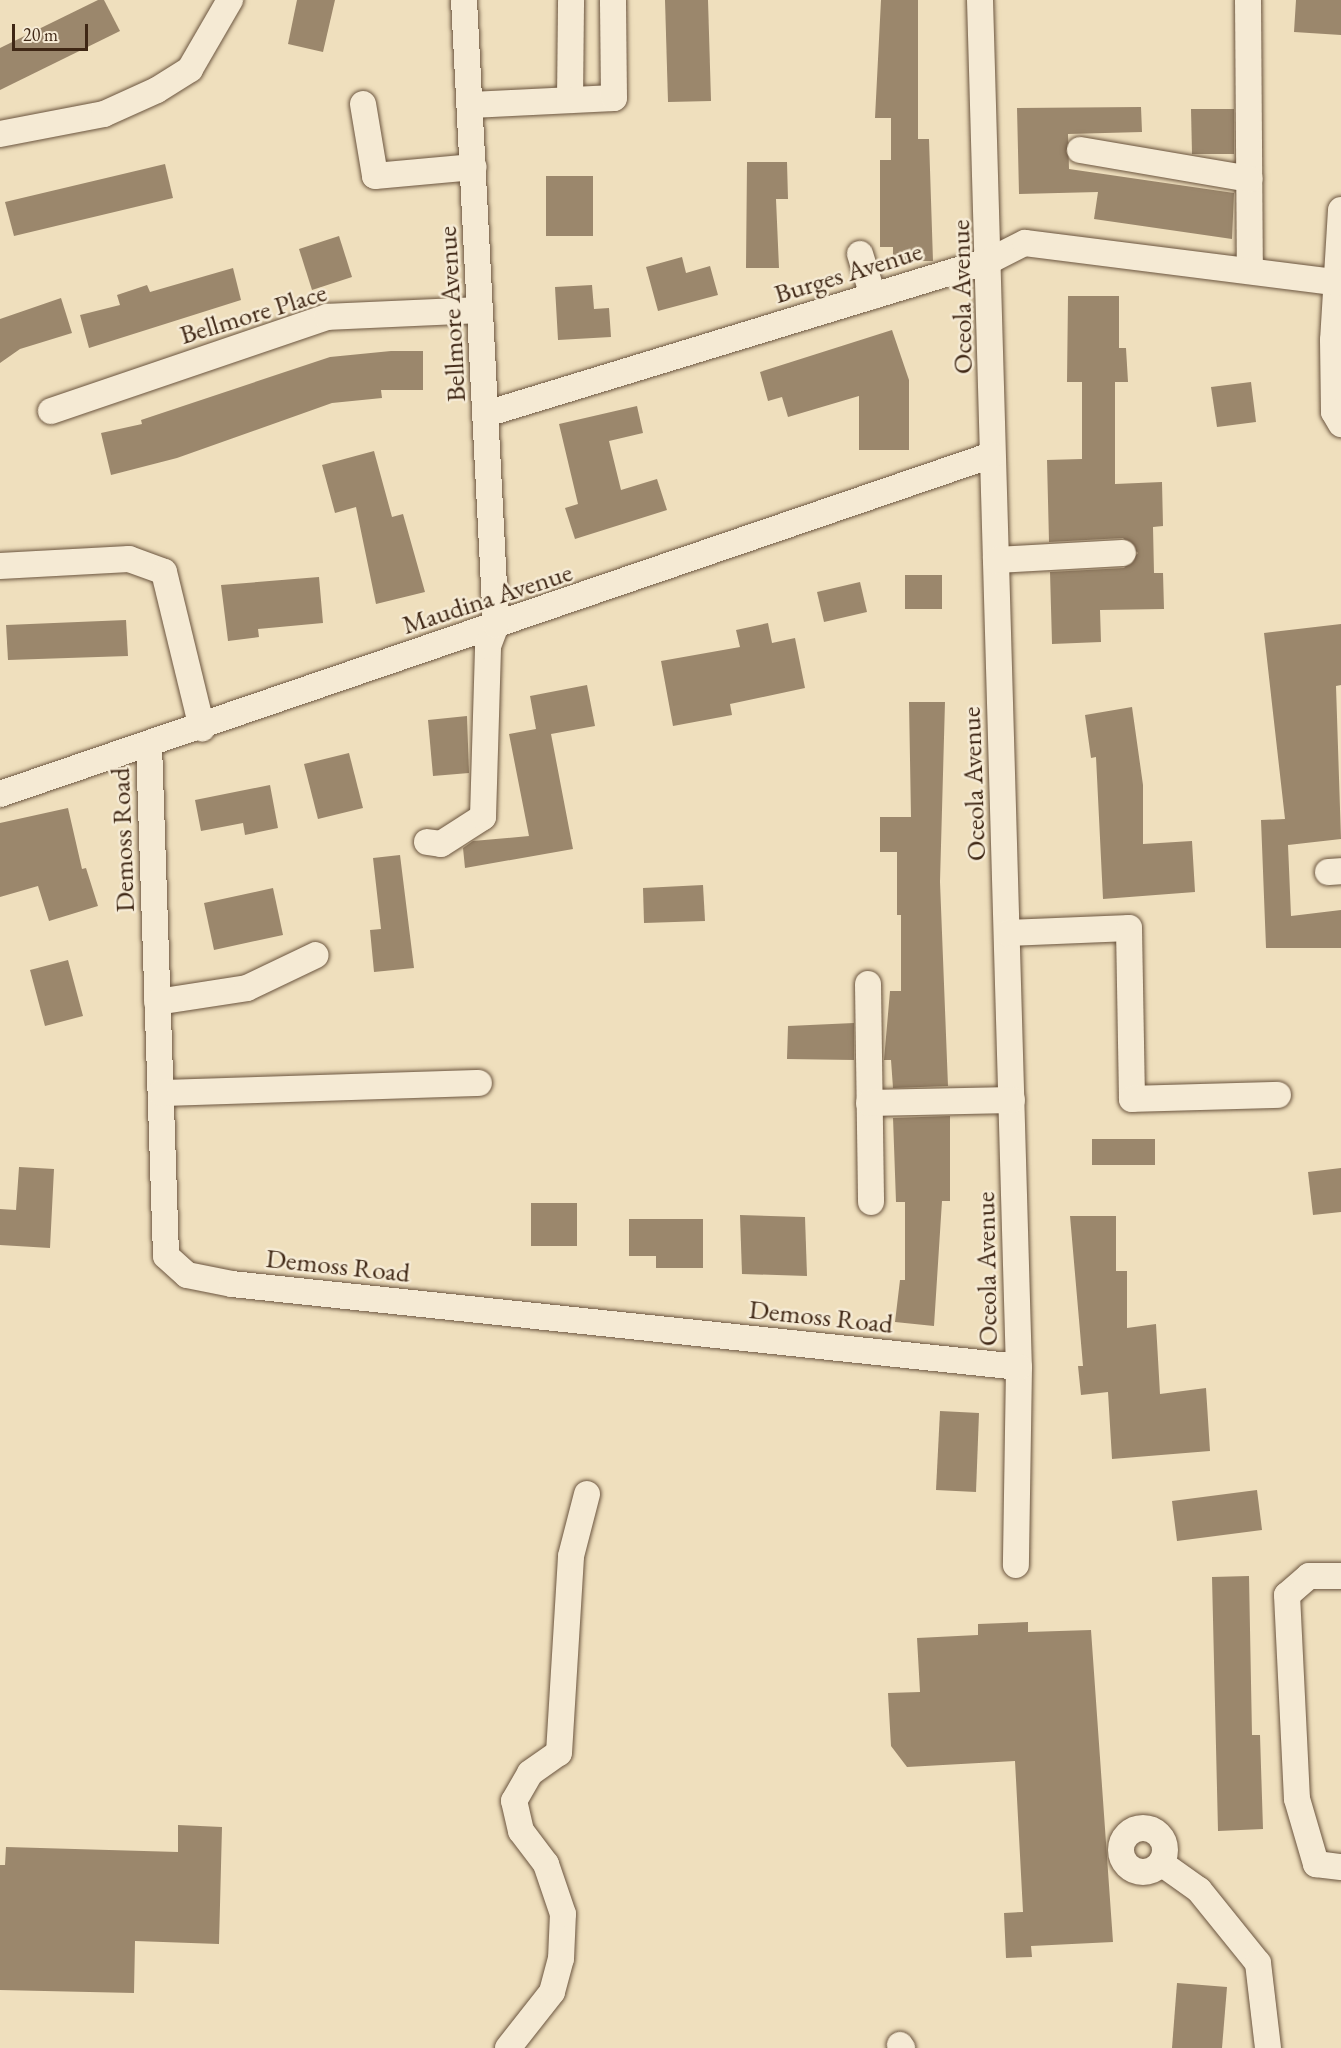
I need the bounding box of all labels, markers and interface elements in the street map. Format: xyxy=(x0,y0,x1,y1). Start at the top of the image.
scale bar xyxy=(15,12,92,50)
text: 20 m xyxy=(23,23,58,46)
street label: Oceola Avenue xyxy=(943,220,979,374)
street label: Bellmore Avenue xyxy=(430,225,472,403)
street label: Burges Avenue xyxy=(770,234,926,310)
street label: Bellmore Place xyxy=(176,275,330,351)
street label: Maudina Avenue xyxy=(398,555,576,641)
street label: Oceola Avenue xyxy=(954,706,992,862)
street label: Demoss Road xyxy=(103,767,141,913)
street label: Oceola Avenue xyxy=(968,1192,1004,1346)
street label: Demoss Road xyxy=(264,1241,412,1289)
street label: Demoss Road xyxy=(747,1292,895,1340)

